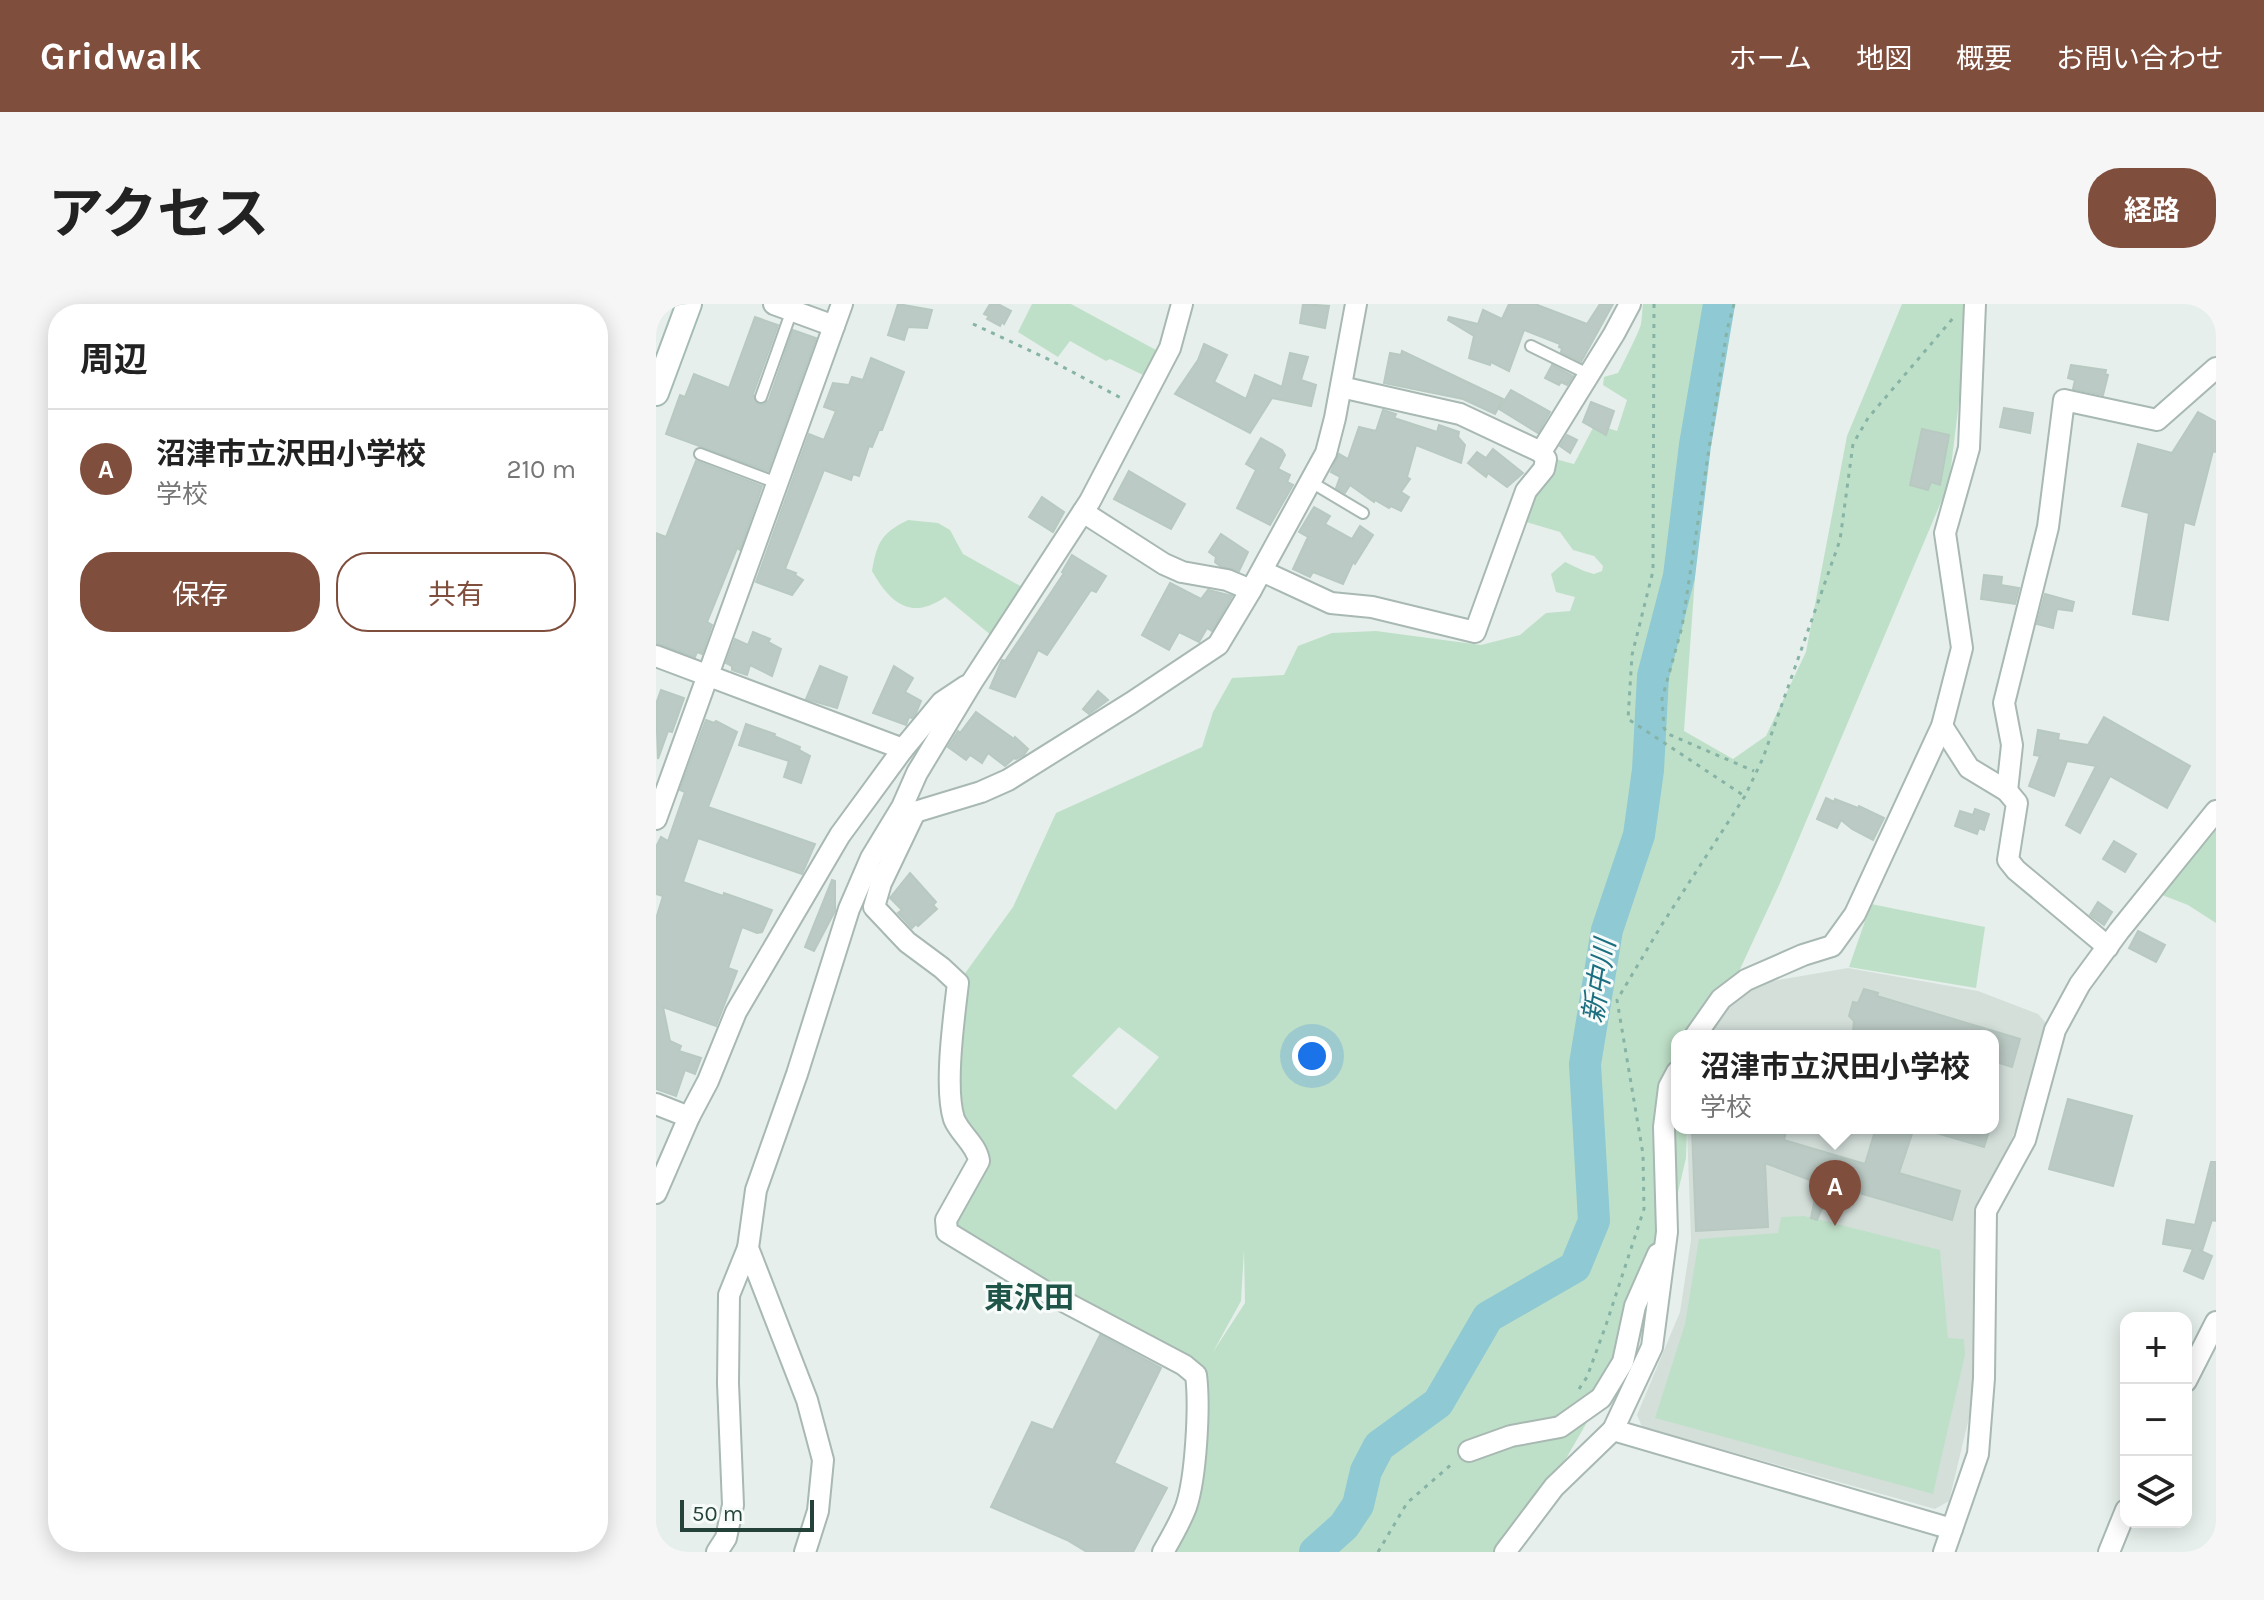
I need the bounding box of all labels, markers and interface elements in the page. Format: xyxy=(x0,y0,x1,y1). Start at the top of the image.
text: Gridwalk xyxy=(40,34,202,79)
text: ホーム xyxy=(1729,42,1812,75)
text: 地図 xyxy=(1856,42,1912,75)
text: 概要 xyxy=(1956,42,2012,75)
text: お問い合わせ xyxy=(2056,42,2224,75)
button: 経路 xyxy=(2088,168,2216,248)
text: アクセス xyxy=(48,182,269,247)
text: 周辺 xyxy=(80,340,148,380)
text: 沼津市立沢田小学校 xyxy=(156,436,426,472)
text: A xyxy=(98,454,114,485)
text: 210 m xyxy=(506,454,576,485)
text: 学校 xyxy=(156,479,208,510)
button: 保存 xyxy=(80,552,320,632)
button: 共有 xyxy=(336,552,576,632)
water label: 新中川 xyxy=(1576,934,1622,1025)
popup xyxy=(1671,1030,1999,1134)
your location xyxy=(1292,1036,1332,1076)
text: 沼津市立沢田小学校 xyxy=(1700,1049,1970,1085)
text: 学校 xyxy=(1700,1092,1752,1123)
pin: A xyxy=(1809,1160,1861,1226)
district label: 東沢田 xyxy=(984,1280,1074,1316)
map controls xyxy=(2120,1312,2192,1528)
button: + xyxy=(2120,1312,2192,1384)
button: − xyxy=(2120,1384,2192,1456)
button: layers xyxy=(2120,1456,2192,1528)
scale bar xyxy=(680,1496,814,1532)
text: 50 m xyxy=(692,1501,743,1527)

